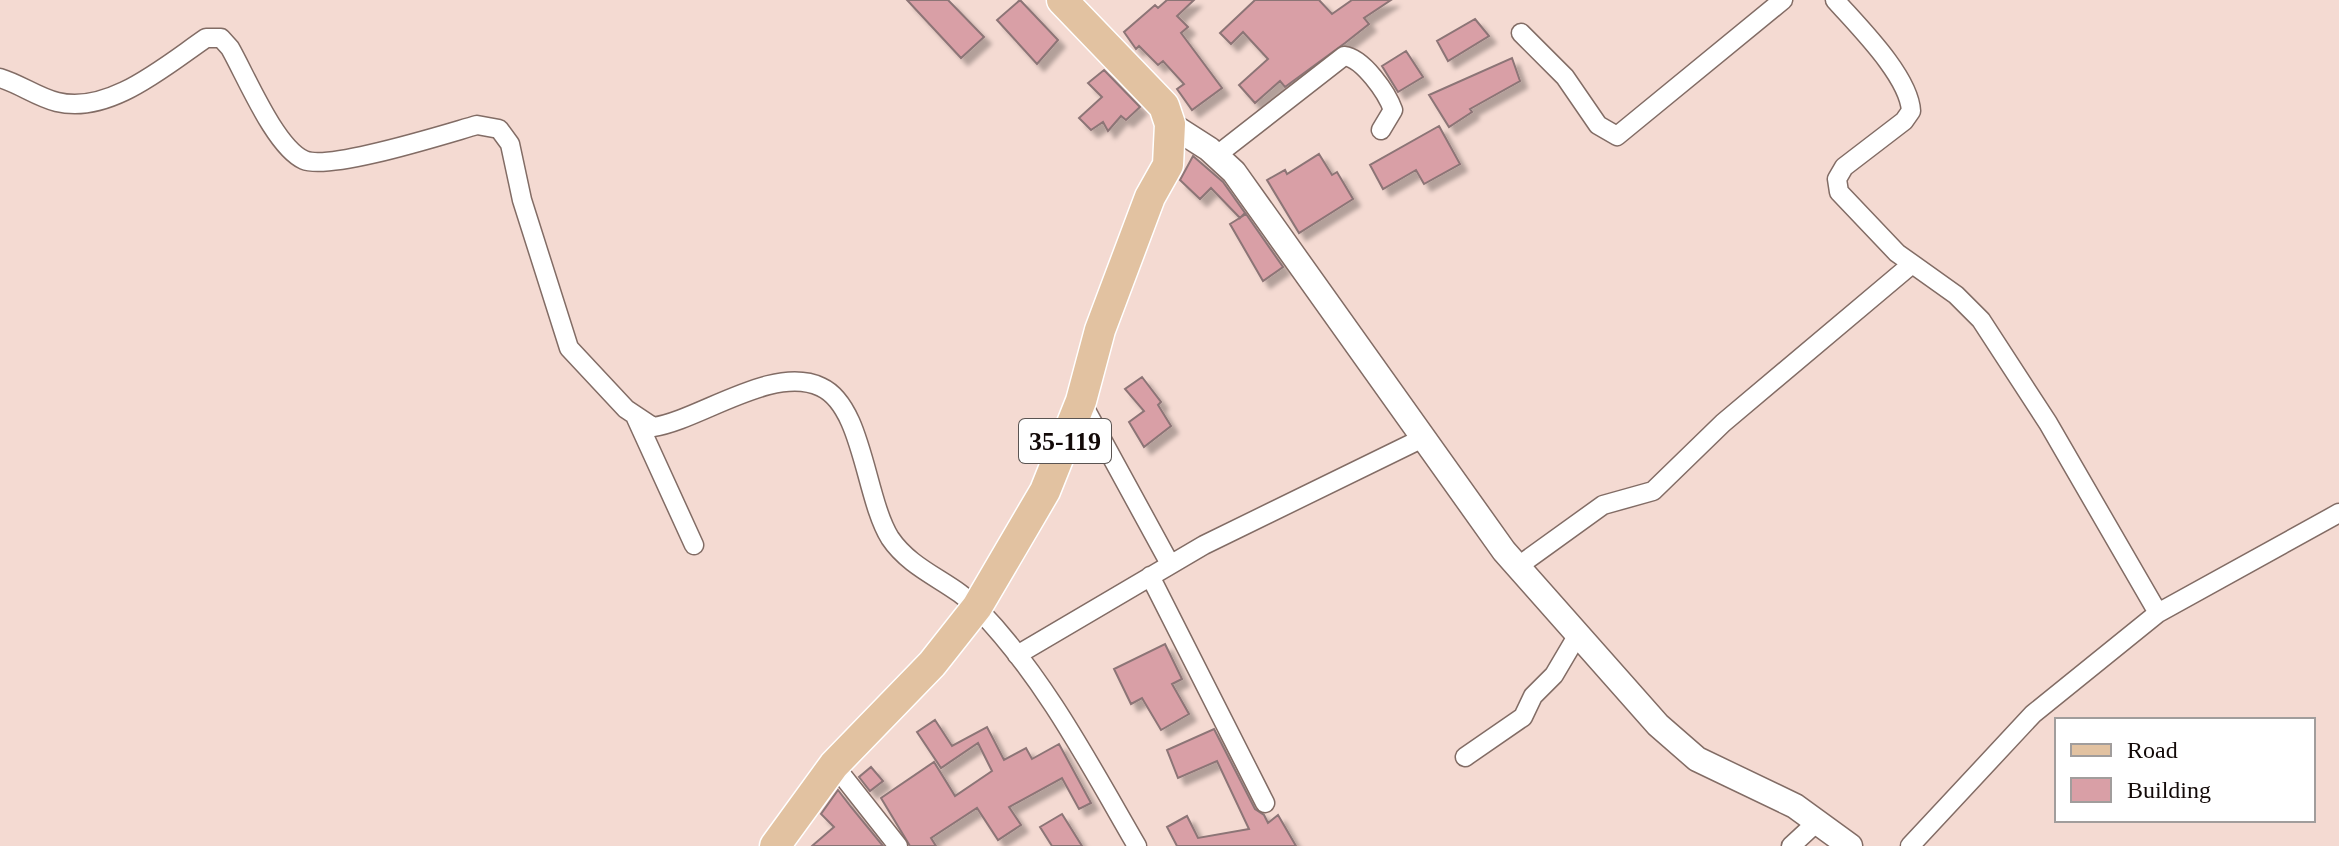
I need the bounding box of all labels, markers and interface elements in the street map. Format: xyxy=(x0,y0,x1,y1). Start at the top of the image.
road number: 35-119 xyxy=(1019,419,1111,463)
legend xyxy=(2055,718,2315,822)
text: Road xyxy=(2127,737,2178,763)
text: Building xyxy=(2127,777,2211,803)

